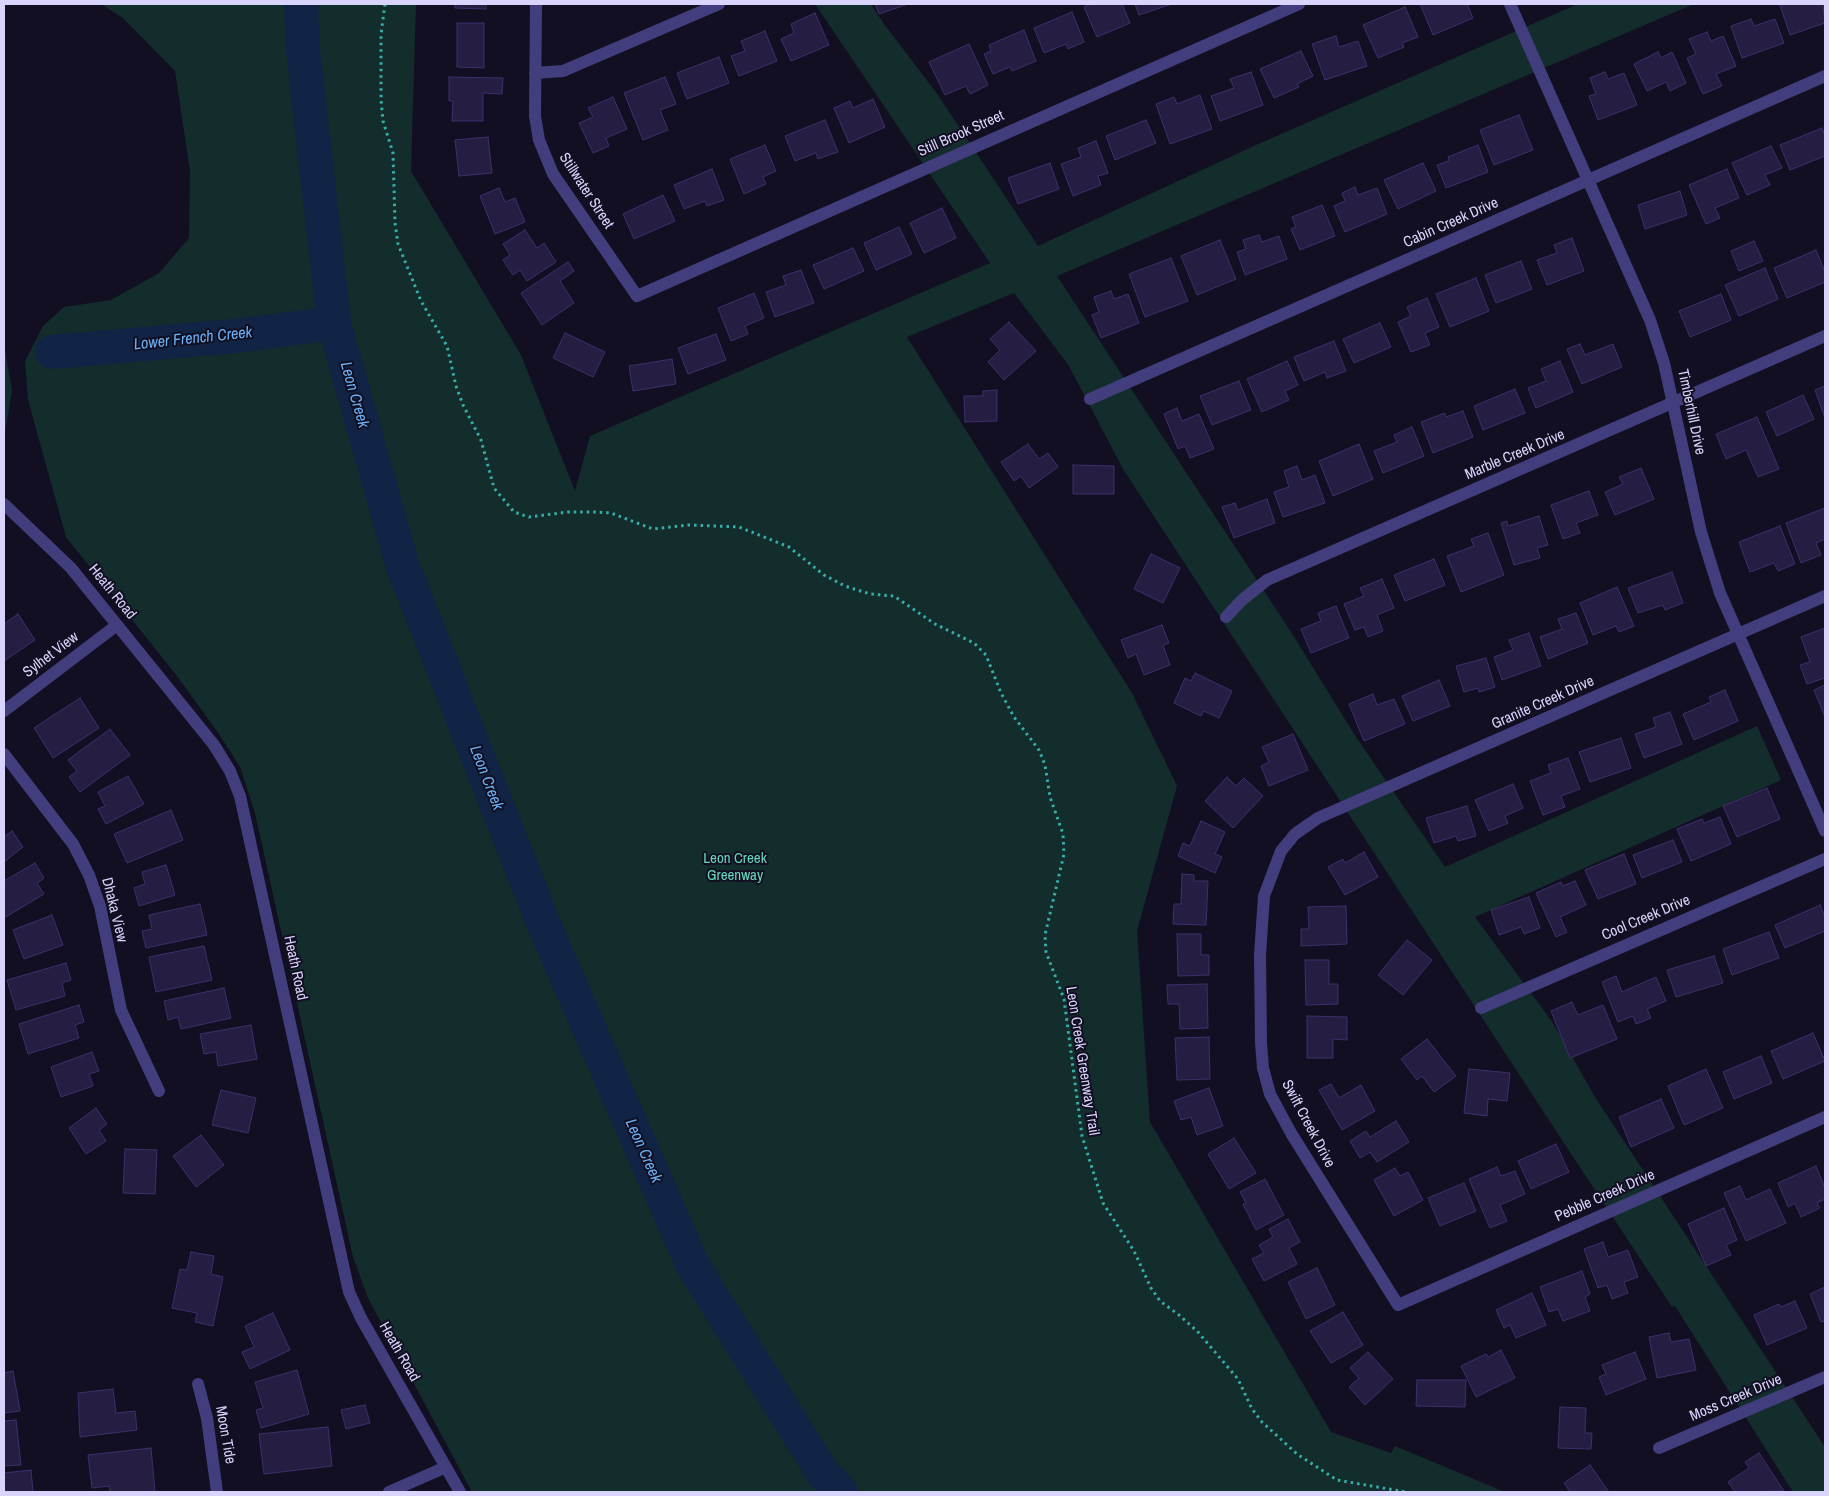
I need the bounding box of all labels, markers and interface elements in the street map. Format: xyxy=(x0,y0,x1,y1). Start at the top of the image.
street label: Still Brook Street xyxy=(915,107,1007,161)
street label: Stillwater Street xyxy=(555,150,617,232)
street label: Cabin Creek Drive xyxy=(1401,194,1501,252)
water label: Lower French Creek xyxy=(133,323,253,355)
water label: Leon Creek xyxy=(335,360,373,430)
street label: Timberhill Drive xyxy=(1673,367,1709,457)
street label: Marble Creek Drive xyxy=(1462,426,1568,484)
street label: Heath Road xyxy=(84,561,140,623)
street label: Sylhet View xyxy=(20,628,82,682)
street label: Granite Creek Drive xyxy=(1489,672,1597,734)
water label: Leon Creek xyxy=(465,743,507,813)
park label: Leon Creek Greenway xyxy=(703,850,767,885)
street label: Dhaka View xyxy=(97,876,131,944)
street label: Cool Creek Drive xyxy=(1599,891,1693,945)
street label: Heath Road xyxy=(279,934,311,1002)
street label: Leon Creek Greenway Trail xyxy=(1061,985,1103,1137)
street label: Swift Creek Drive xyxy=(1277,1077,1339,1171)
water label: Leon Creek xyxy=(620,1116,666,1186)
street label: Pebble Creek Drive xyxy=(1552,1166,1658,1226)
street label: Heath Road xyxy=(375,1319,423,1385)
street label: Moss Creek Drive xyxy=(1687,1370,1785,1426)
street label: Moon Tide xyxy=(211,1405,239,1465)

